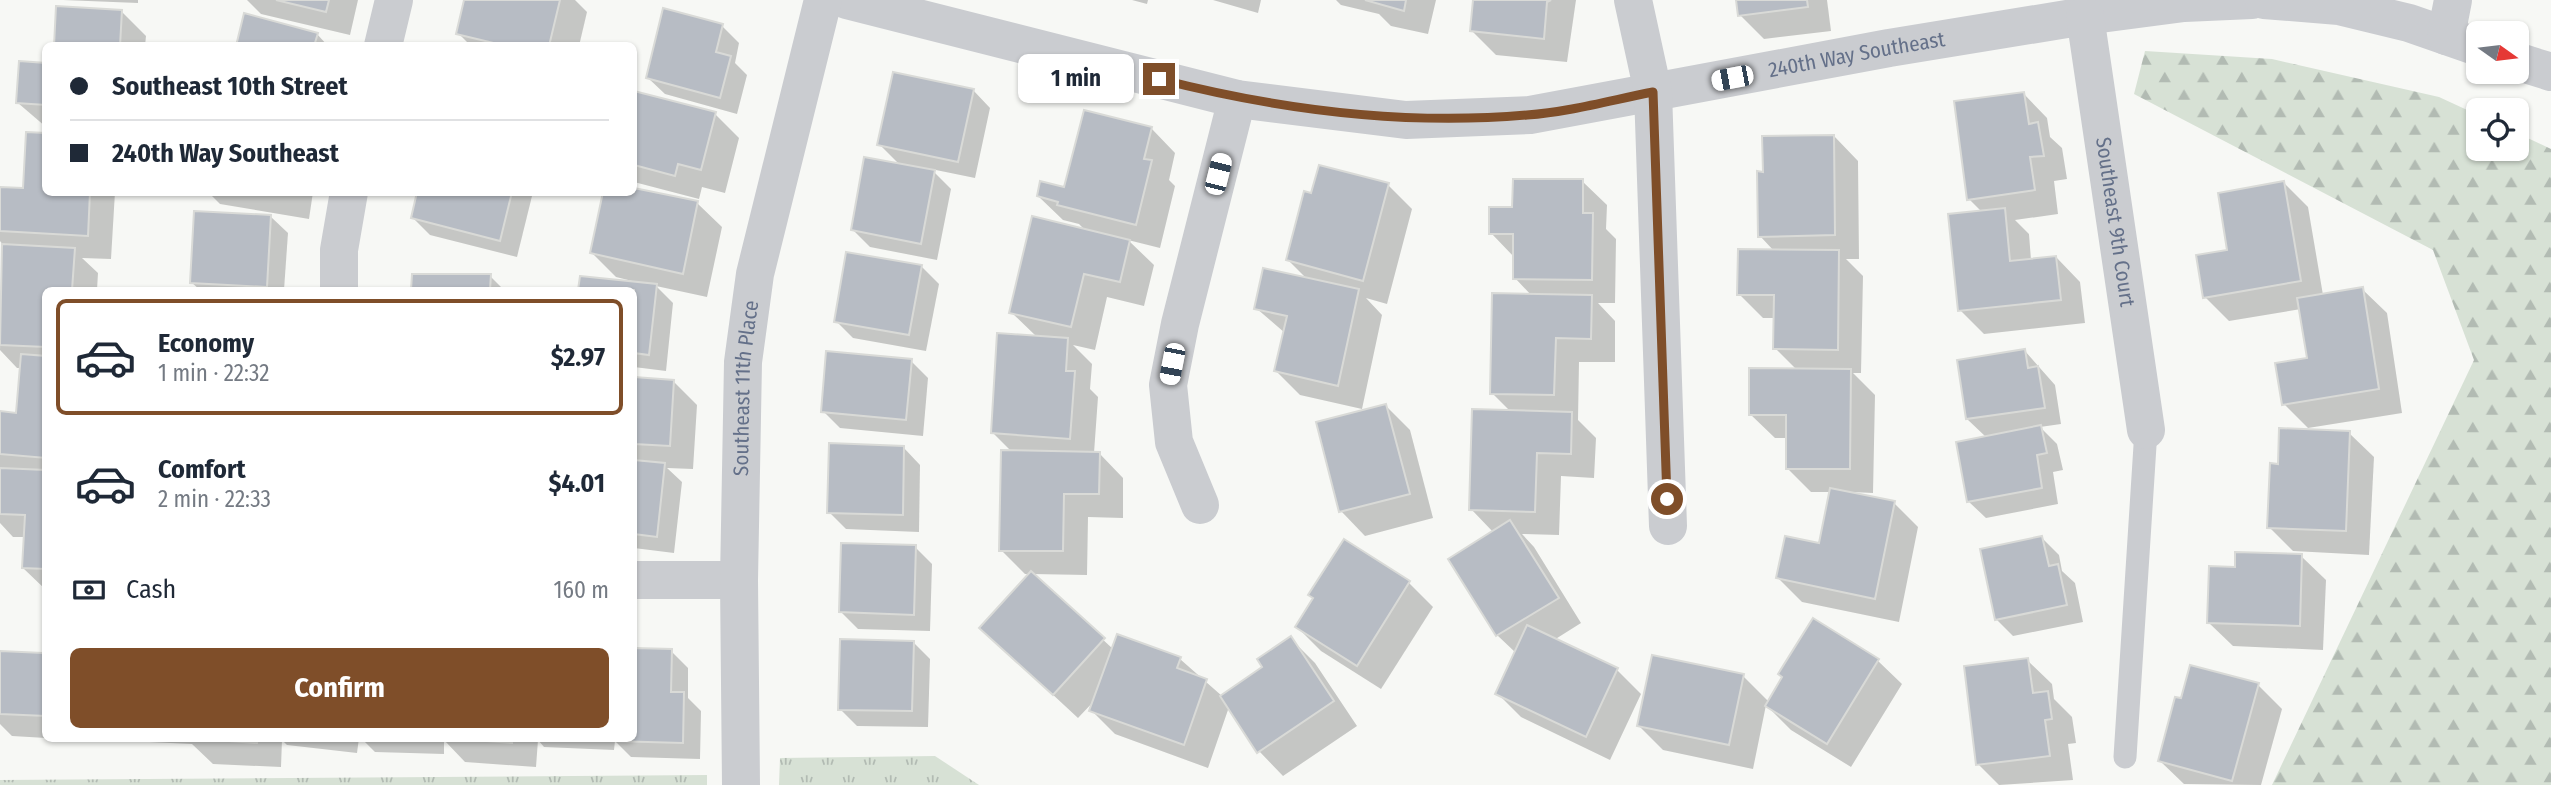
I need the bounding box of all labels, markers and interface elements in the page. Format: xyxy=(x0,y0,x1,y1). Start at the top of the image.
north arrow xyxy=(2466,21,2529,84)
map controls xyxy=(2466,21,2529,161)
street label: 240th Way Southeast xyxy=(1766,26,1947,83)
callout: 1 min xyxy=(1019,55,1134,104)
route end xyxy=(1143,63,1175,95)
text: 1 min xyxy=(1051,64,1101,92)
car xyxy=(1710,64,1755,92)
text: Southeast 10th Street xyxy=(112,71,348,102)
button: locate xyxy=(2466,98,2529,161)
street label: Southeast 9th Court xyxy=(2090,135,2141,308)
text: 240th Way Southeast xyxy=(112,138,339,169)
car xyxy=(1203,151,1234,197)
street label: Southeast 11th Place xyxy=(728,299,764,476)
icon: car xyxy=(74,326,137,389)
text: Economy xyxy=(158,328,254,359)
car xyxy=(1158,341,1187,387)
text: $2.97 xyxy=(551,342,605,373)
text: 1 min · 22:32 xyxy=(158,359,269,387)
icon: car xyxy=(74,452,137,515)
text: Comfort xyxy=(158,454,246,485)
text: $4.01 xyxy=(548,468,605,499)
route start xyxy=(1651,483,1683,515)
text: 2 min · 22:33 xyxy=(158,485,271,513)
icon: cash xyxy=(70,571,108,609)
text: Cash xyxy=(126,574,176,605)
text: 160 m xyxy=(554,576,609,604)
button: Confirm xyxy=(70,648,609,728)

